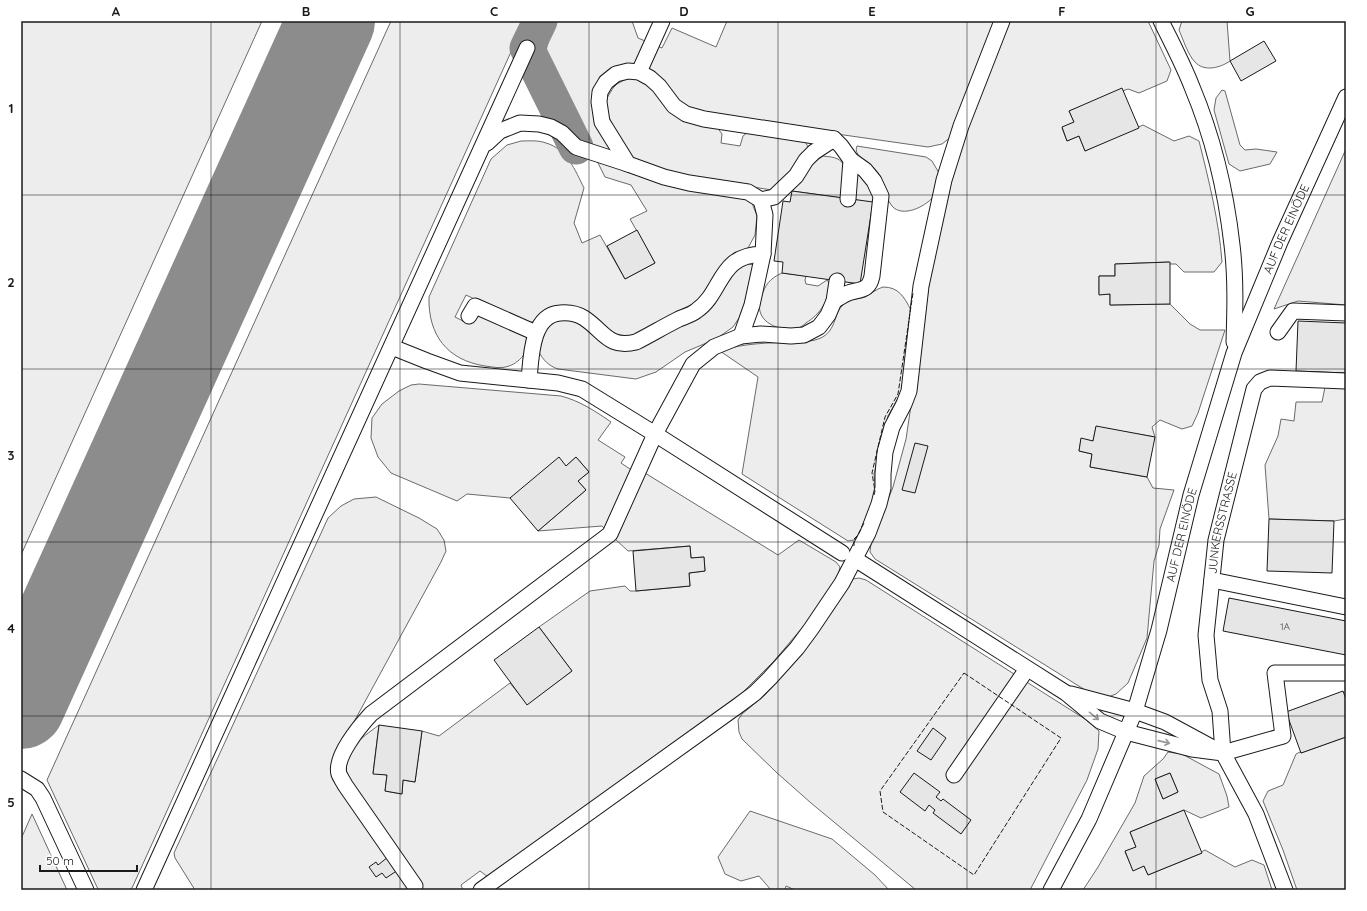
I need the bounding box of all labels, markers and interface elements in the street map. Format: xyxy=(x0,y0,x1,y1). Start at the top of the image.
text: A xyxy=(112,3,121,19)
text: B xyxy=(302,3,310,19)
text: C xyxy=(490,3,498,19)
text: D xyxy=(679,3,689,19)
text: E xyxy=(868,3,876,19)
text: F xyxy=(1058,3,1066,19)
text: G xyxy=(1245,3,1255,19)
text: 1 xyxy=(8,100,14,116)
street label: AUF DER EINÖDE xyxy=(1260,182,1312,276)
text: 2 xyxy=(7,274,15,290)
text: 3 xyxy=(8,447,15,463)
street label: JUNKERSSTRASSE xyxy=(1204,470,1240,575)
street label: AUF DER EINÖDE xyxy=(1163,486,1200,584)
text: 4 xyxy=(7,620,15,636)
house number: 1A xyxy=(1280,620,1291,633)
one-way arrow xyxy=(1089,711,1099,720)
one-way arrow xyxy=(1157,739,1170,746)
text: 5 xyxy=(7,794,15,810)
scale bar xyxy=(40,847,137,873)
text: 50 m xyxy=(46,853,74,868)

